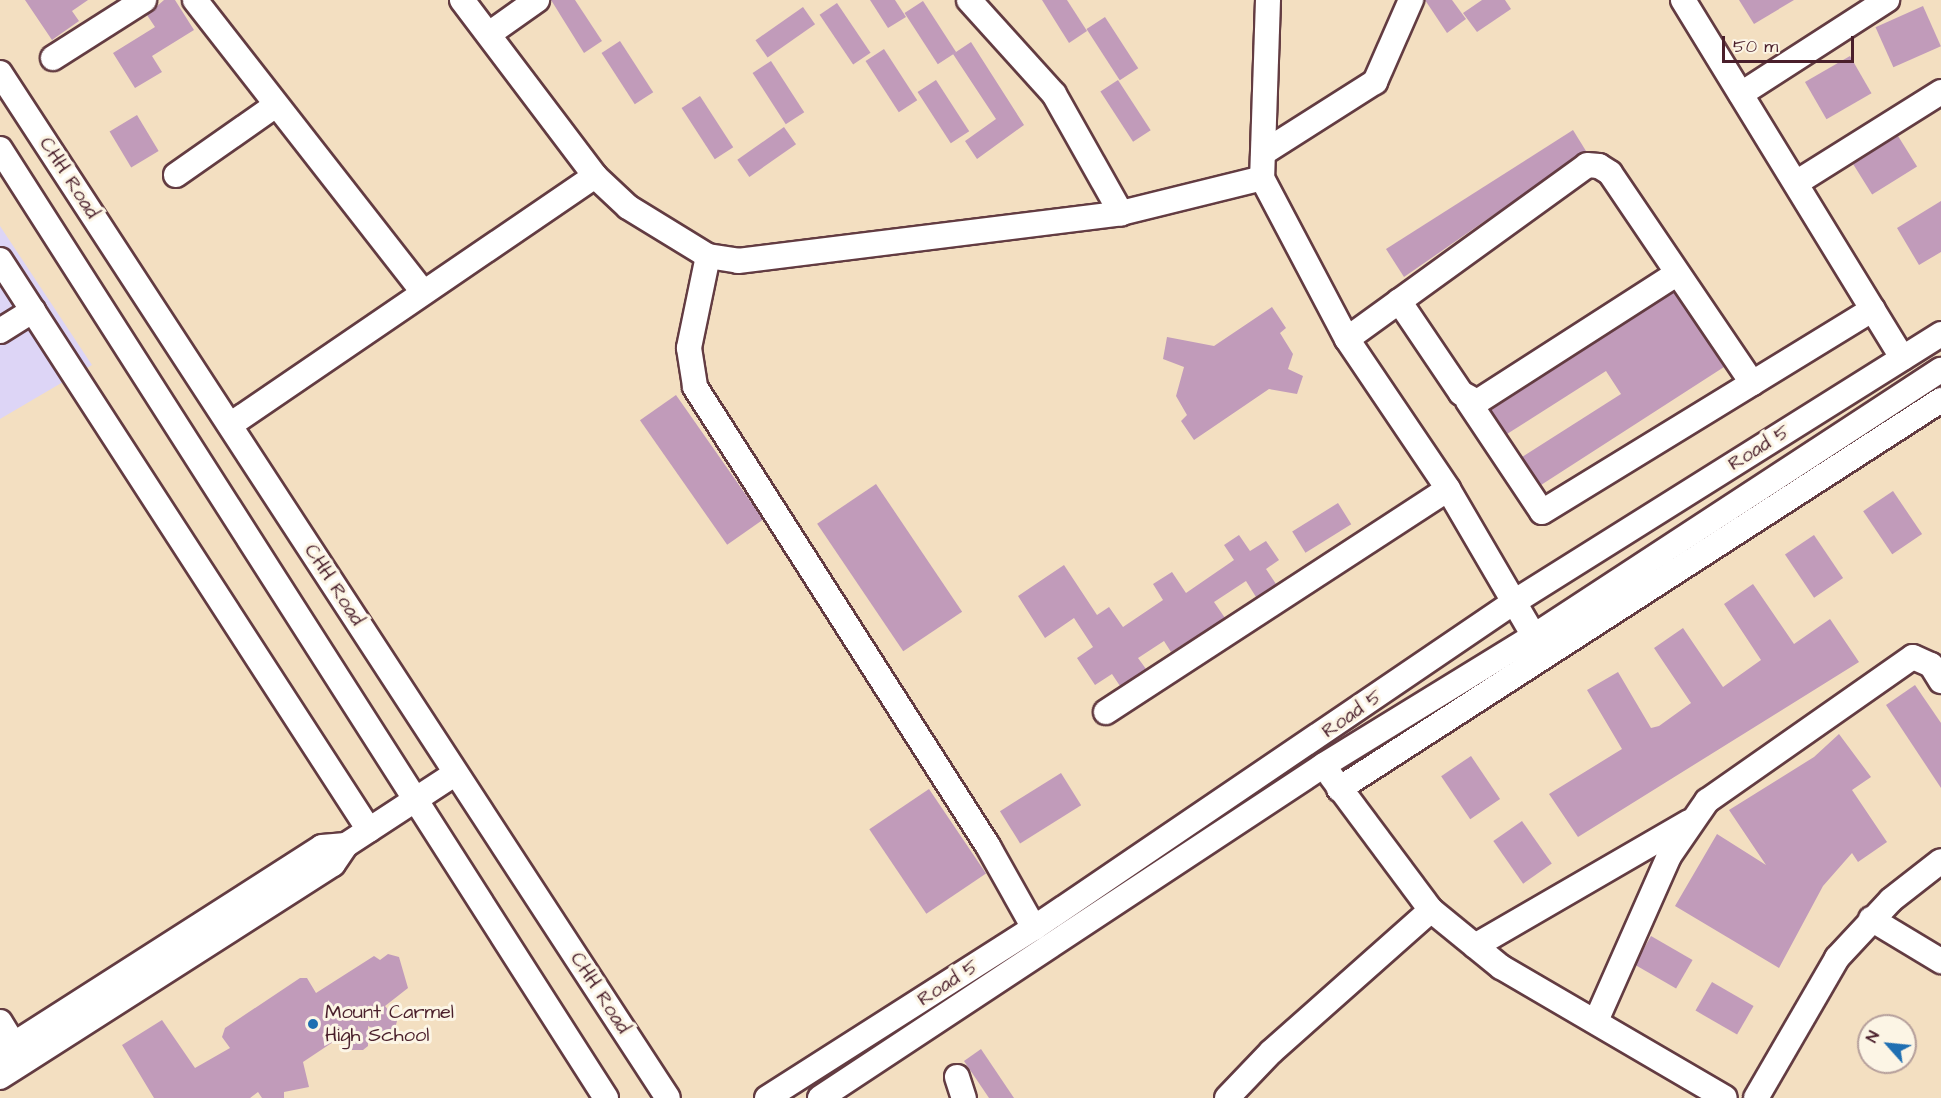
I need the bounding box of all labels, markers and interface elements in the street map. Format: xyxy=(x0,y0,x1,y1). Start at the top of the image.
scale bar xyxy=(1725,24,1857,62)
text: 50 m xyxy=(1733,34,1778,59)
street label: CHH Road xyxy=(34,133,104,223)
street label: Road 5 xyxy=(1724,420,1794,476)
street label: CHH Road xyxy=(299,540,369,630)
street label: Road 5 xyxy=(1317,685,1387,743)
street label: CHH Road xyxy=(565,948,635,1038)
street label: Road 5 xyxy=(913,954,983,1012)
place label: Mount Carmel High School xyxy=(325,1000,454,1047)
north arrow xyxy=(1857,1014,1917,1074)
marker: Mount Carmel High School xyxy=(306,1017,320,1031)
text: N xyxy=(1861,1027,1885,1046)

